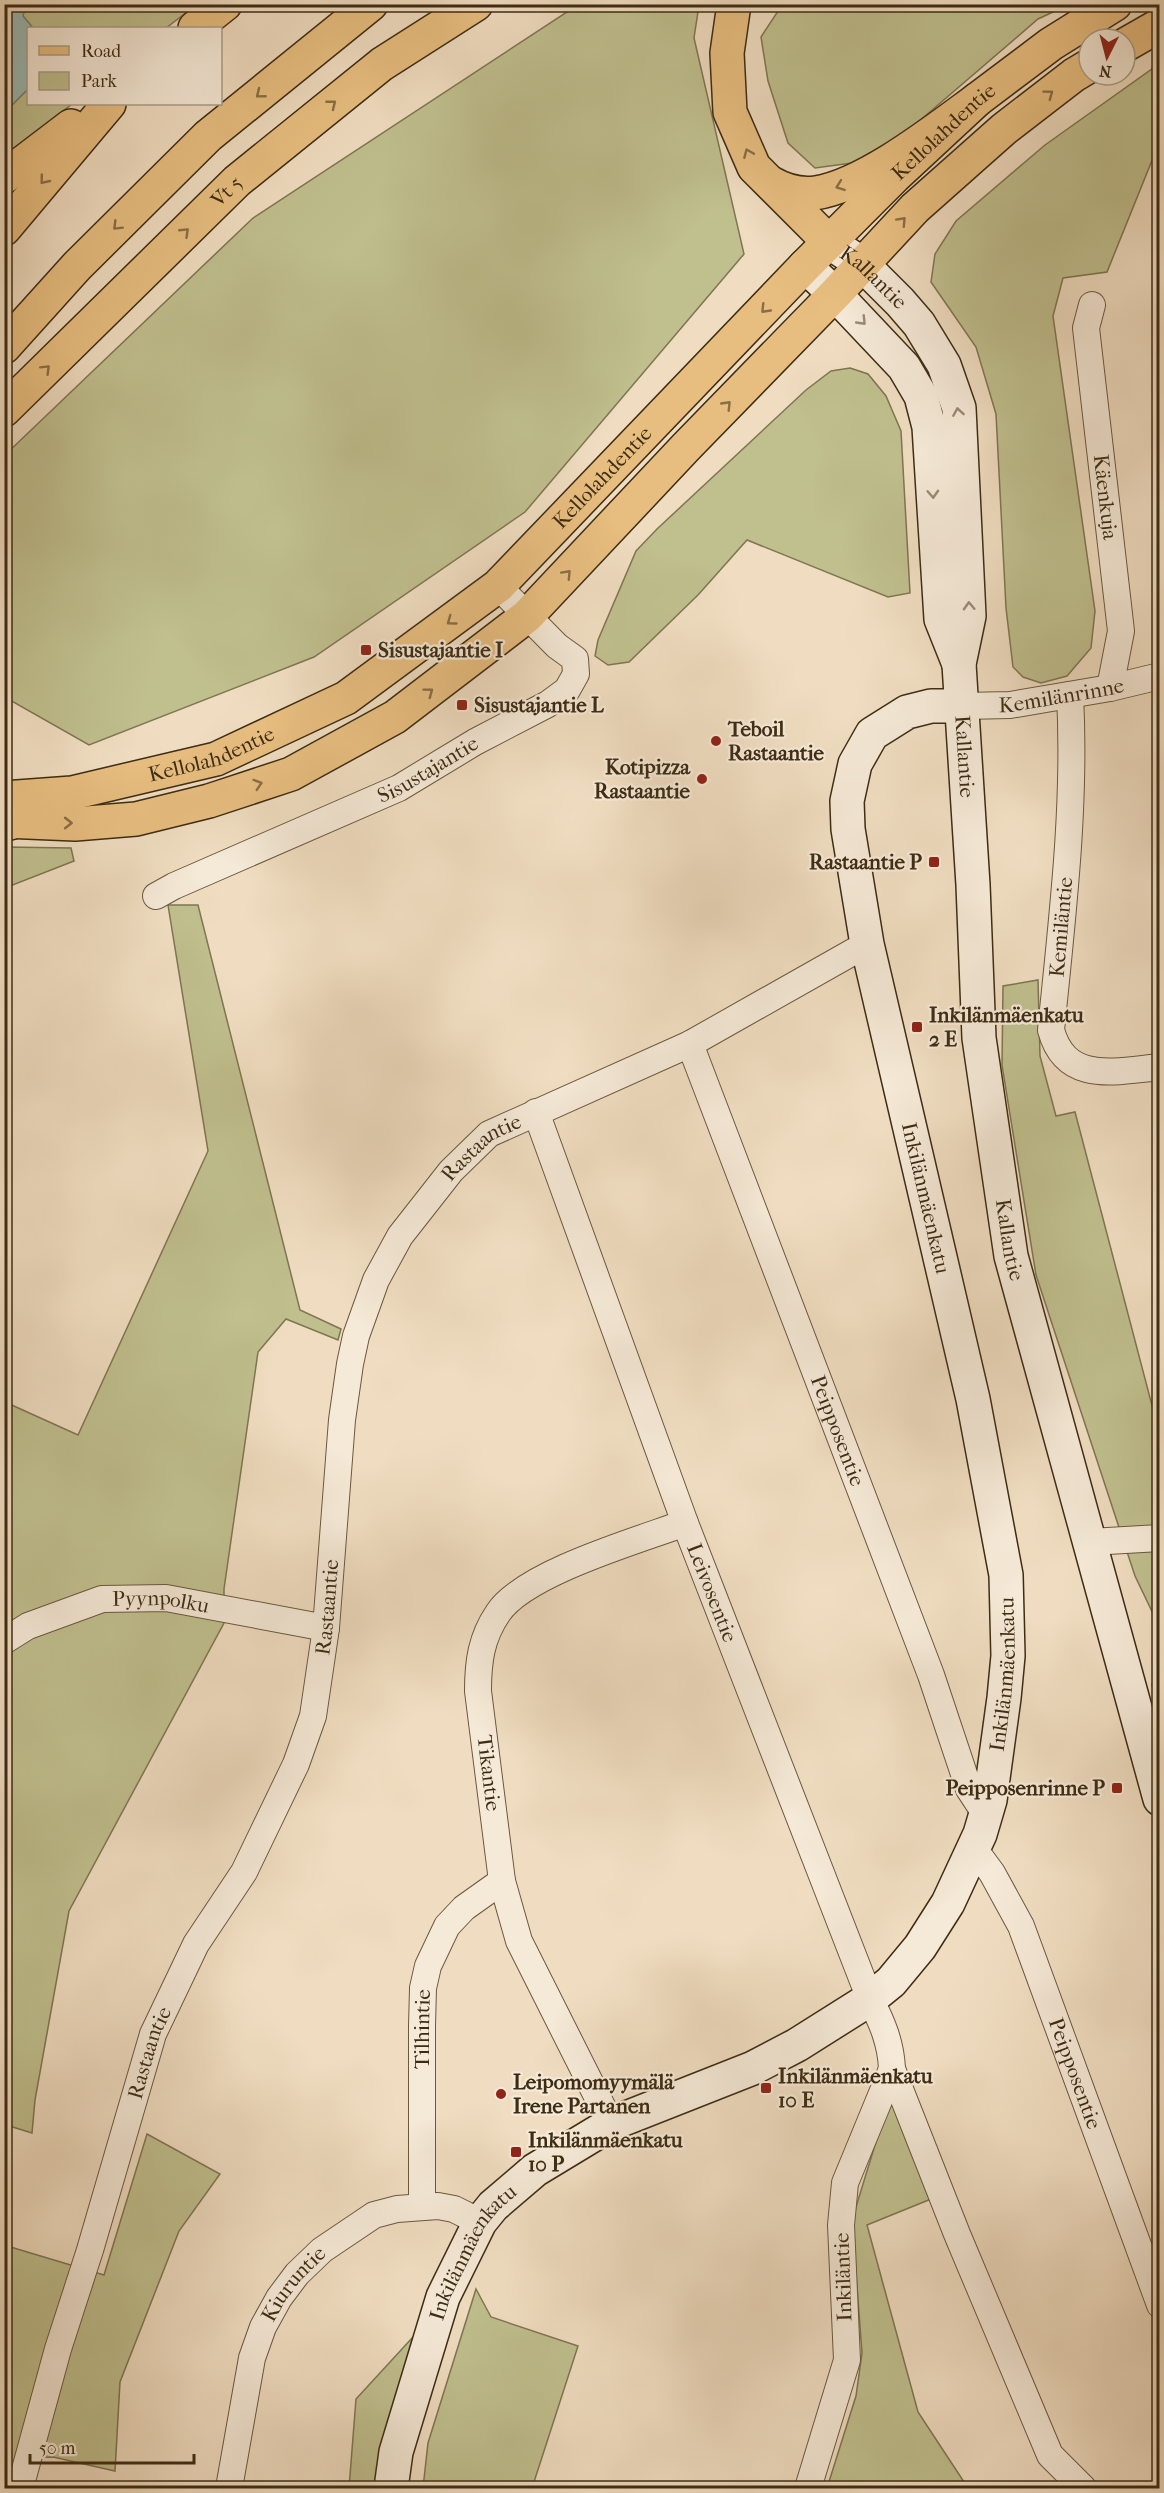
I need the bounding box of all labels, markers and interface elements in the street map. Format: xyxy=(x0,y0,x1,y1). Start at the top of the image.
legend xyxy=(27,27,222,105)
north arrow xyxy=(1077,27,1137,87)
text: Road xyxy=(81,41,121,62)
text: N xyxy=(1098,61,1113,82)
text: Park xyxy=(81,71,118,92)
street label: Kellolahdentie xyxy=(887,78,1000,185)
one-way arrow xyxy=(256,86,267,97)
one-way arrow xyxy=(1043,90,1054,101)
one-way arrow xyxy=(325,101,336,112)
one-way arrow xyxy=(743,148,755,159)
street label: Vt 5 xyxy=(205,171,247,213)
one-way arrow xyxy=(40,173,51,184)
one-way arrow xyxy=(835,179,846,191)
one-way arrow xyxy=(895,218,906,228)
one-way arrow xyxy=(113,219,124,230)
one-way arrow xyxy=(178,228,188,239)
street label: Kallantie xyxy=(835,241,912,314)
one-way arrow xyxy=(761,302,772,312)
one-way arrow xyxy=(854,314,865,325)
one-way arrow xyxy=(38,365,49,376)
one-way arrow xyxy=(719,401,730,412)
one-way arrow xyxy=(952,407,965,417)
street label: Kellolahdentie xyxy=(548,421,657,533)
street label: Käenkuja xyxy=(1089,453,1122,541)
one-way arrow xyxy=(927,490,940,499)
one-way arrow xyxy=(560,570,571,580)
one-way arrow xyxy=(963,602,975,611)
one-way arrow xyxy=(447,614,458,625)
place label: Sisustajantie I xyxy=(378,638,504,662)
marker: Sisustajantie I xyxy=(359,643,373,657)
street label: Kemilänrinne xyxy=(998,673,1126,717)
one-way arrow xyxy=(422,688,433,699)
place label: Sisustajantie L xyxy=(474,693,604,717)
marker: Sisustajantie L xyxy=(455,698,469,712)
street label: Kallantie xyxy=(950,715,979,798)
place label: Teboil Rastaantie xyxy=(727,717,825,765)
street label: Kellolahdentie xyxy=(146,721,278,787)
street label: Sisustajantie xyxy=(374,731,483,808)
marker: Teboil Rastaantie xyxy=(709,734,723,748)
place label: Kotipizza Rastaantie xyxy=(594,755,691,803)
marker: Kotipizza Rastaantie xyxy=(695,772,709,786)
one-way arrow xyxy=(252,779,263,792)
one-way arrow xyxy=(64,817,73,829)
place label: Rastaantie P xyxy=(809,850,922,874)
marker: Rastaantie P xyxy=(927,855,941,869)
street label: Kemiläntie xyxy=(1045,876,1077,978)
place label: Inkilänmäenkatu 2 E xyxy=(929,1003,1084,1051)
marker: Inkilänmäenkatu 2 E xyxy=(910,1020,924,1034)
street label: Rastaantie xyxy=(436,1109,525,1186)
street label: Inkilänmäenkatu xyxy=(897,1120,955,1276)
street label: Kallantie xyxy=(991,1197,1029,1283)
street label: Peipposentie xyxy=(806,1372,870,1489)
street label: Leivosentie xyxy=(682,1540,742,1646)
street label: Rastaantie xyxy=(310,1558,343,1657)
street label: Pyynpolku xyxy=(112,1586,211,1618)
street label: Inkilänmäenkatu xyxy=(985,1597,1020,1753)
street label: Tikantie xyxy=(472,1734,506,1812)
place label: Peipposenrinne P xyxy=(945,1776,1105,1800)
marker: Peipposenrinne P xyxy=(1110,1781,1124,1795)
street label: Tilhintie xyxy=(410,1989,435,2069)
street label: Rastaantie xyxy=(123,2003,176,2102)
street label: Peipposentie xyxy=(1044,2015,1106,2132)
place label: Inkilänmäenkatu 10 E xyxy=(778,2064,933,2112)
place label: Leipomomyymälä Irene Partanen xyxy=(513,2070,675,2118)
marker: Inkilänmäenkatu 10 E xyxy=(759,2081,773,2095)
marker: Leipomomyymälä Irene Partanen xyxy=(494,2087,508,2101)
place label: Inkilänmäenkatu 10 P xyxy=(528,2128,683,2176)
marker: Inkilänmäenkatu 10 P xyxy=(509,2145,523,2159)
street label: Inkilänmäenkatu xyxy=(425,2179,521,2323)
street label: Inkiläntie xyxy=(829,2232,857,2322)
street label: Kiuruntie xyxy=(256,2241,331,2326)
scale bar xyxy=(30,2427,194,2465)
text: 50 m xyxy=(39,2438,76,2459)

